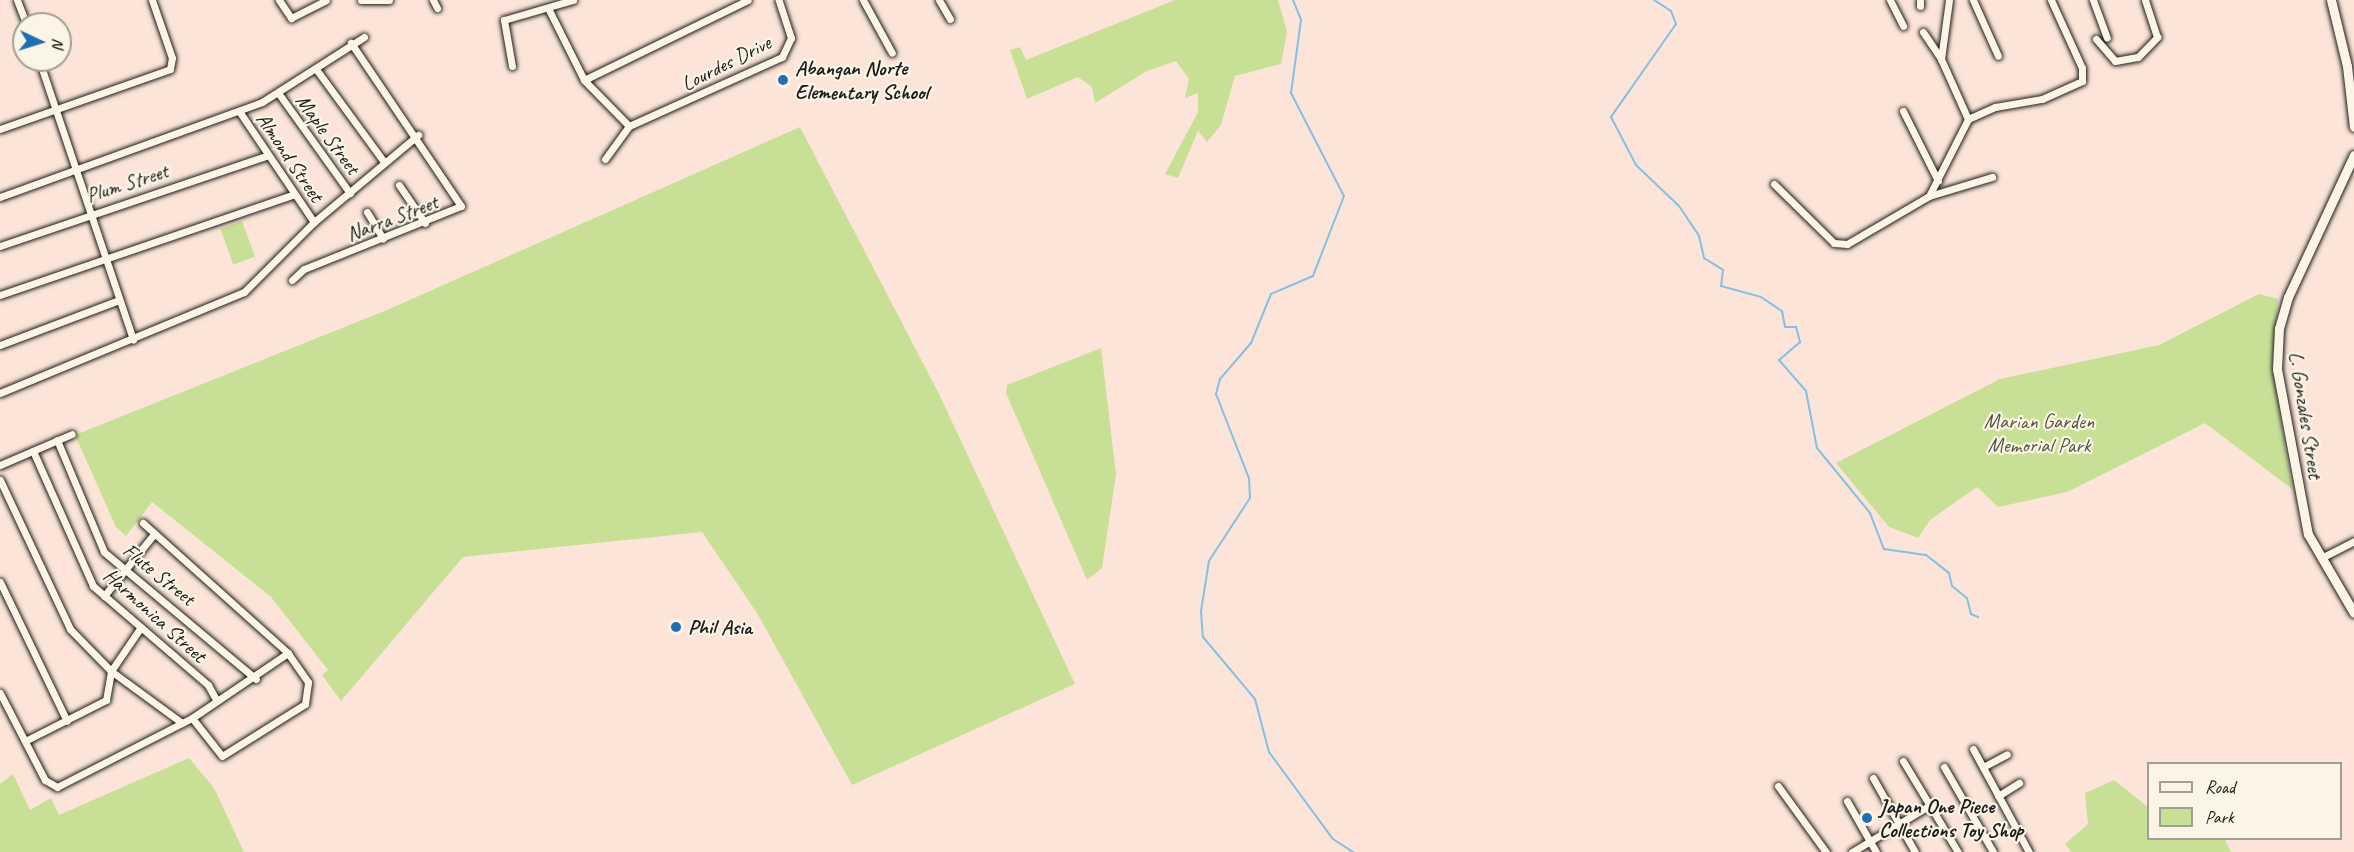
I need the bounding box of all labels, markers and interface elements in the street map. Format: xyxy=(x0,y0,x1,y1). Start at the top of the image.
north arrow xyxy=(12,12,72,72)
street label: Lourdes Drive xyxy=(677,30,775,96)
text: N xyxy=(48,37,68,49)
place label: Abangan Norte Elementary School xyxy=(795,55,928,105)
marker: Abangan Norte Elementary School xyxy=(776,73,790,87)
street label: Maple Street xyxy=(290,89,366,179)
street label: Almond Street xyxy=(251,107,329,207)
street label: Plum Street xyxy=(83,158,171,208)
street label: Narra Street xyxy=(343,189,441,247)
street label: L. Gonzales Street xyxy=(2283,349,2329,481)
park label: Marian Garden Memorial Park xyxy=(1984,408,2094,458)
street label: Flute Street xyxy=(118,537,200,611)
street label: Harmonica Street xyxy=(98,562,212,668)
place label: Phil Asia xyxy=(688,614,752,640)
marker: Phil Asia xyxy=(669,620,683,634)
legend xyxy=(2147,762,2342,840)
text: Road xyxy=(2205,776,2235,798)
place label: Japan One Piece Collections Toy Shop xyxy=(1879,793,2024,843)
text: Park xyxy=(2205,806,2234,828)
marker: Japan One Piece Collections Toy Shop xyxy=(1860,811,1874,825)

